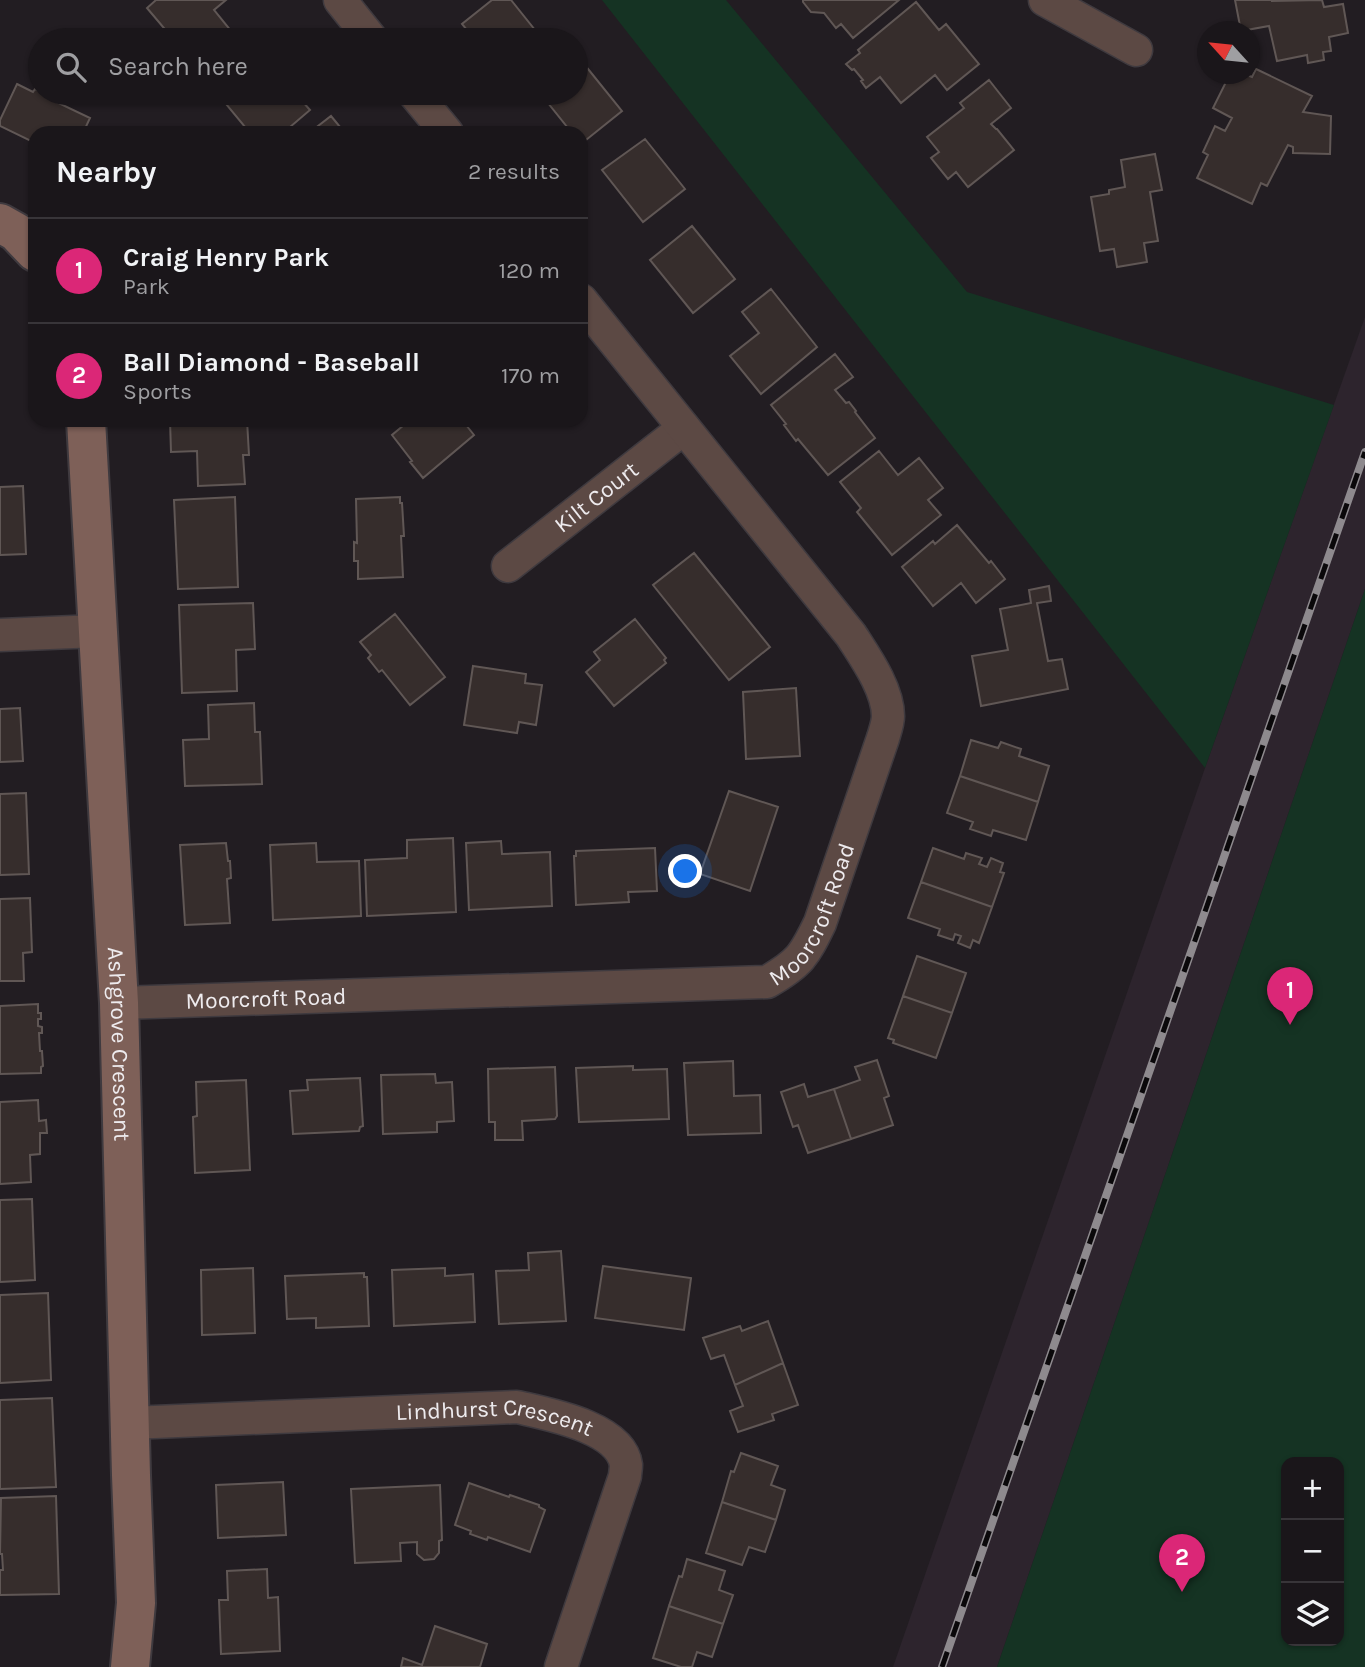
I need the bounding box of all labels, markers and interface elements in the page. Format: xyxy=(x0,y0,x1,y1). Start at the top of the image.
north arrow xyxy=(1197,21,1260,84)
search box xyxy=(28,28,588,105)
icon: search xyxy=(52,48,90,86)
text: Search here xyxy=(108,51,248,82)
text: Nearby xyxy=(56,154,156,190)
text: 2 results xyxy=(468,158,560,185)
text: Craig Henry Park xyxy=(123,242,329,273)
text: 1 xyxy=(75,257,83,284)
text: 120 m xyxy=(498,257,560,284)
text: Park xyxy=(123,273,170,300)
text: Ball Diamond - Baseball xyxy=(123,347,420,378)
text: 2 xyxy=(72,362,86,389)
text: 170 m xyxy=(501,362,560,389)
text: Sports xyxy=(123,378,192,405)
street label: Kilt Court xyxy=(549,456,644,538)
street label: Moorcroft Road xyxy=(764,839,860,991)
your location xyxy=(668,854,702,888)
street label: Ashgrove Crescent xyxy=(102,946,136,1142)
pin: 1 xyxy=(1267,967,1313,1025)
street label: Moorcroft Road xyxy=(185,982,347,1014)
street label: Lindhurst Crescent xyxy=(395,1394,598,1442)
map controls xyxy=(1281,1457,1344,1646)
button: + xyxy=(1281,1457,1344,1520)
button: − xyxy=(1281,1520,1344,1583)
pin: 2 xyxy=(1159,1534,1205,1592)
button: layers xyxy=(1281,1583,1344,1646)

